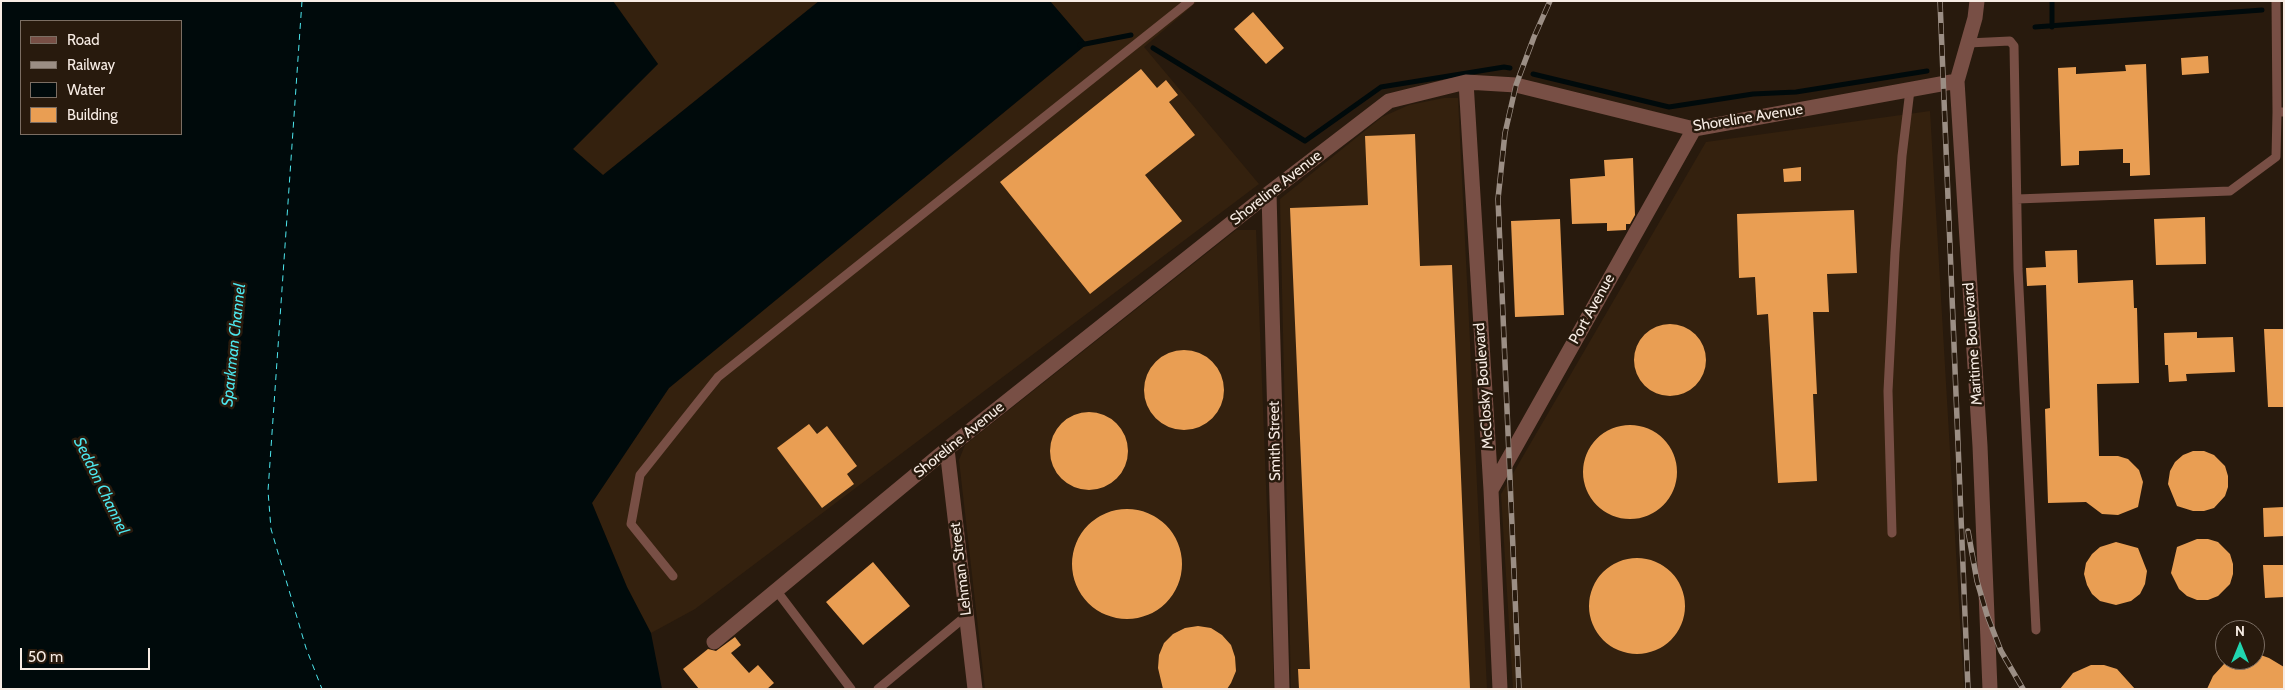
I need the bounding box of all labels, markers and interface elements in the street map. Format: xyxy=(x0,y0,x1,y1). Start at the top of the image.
legend xyxy=(20,20,182,135)
text: Road xyxy=(67,31,100,49)
text: Railway xyxy=(67,56,115,74)
text: Water xyxy=(67,81,105,99)
street label: Shoreline Avenue xyxy=(1692,100,1804,136)
text: Building xyxy=(67,106,118,124)
street label: Shoreline Avenue xyxy=(1227,147,1325,229)
street label: Port Avenue xyxy=(1565,271,1619,347)
street label: Maritime Boulevard xyxy=(1960,282,1986,406)
water label: Sparkman Channel xyxy=(218,283,250,407)
street label: McClosky Boulevard xyxy=(1471,322,1497,450)
street label: Shoreline Avenue xyxy=(910,398,1008,482)
street label: Smith Street xyxy=(1265,401,1285,481)
water label: Seddon Channel xyxy=(69,434,133,538)
street label: Lehman Street xyxy=(946,521,976,617)
north arrow xyxy=(2215,620,2265,670)
text: N xyxy=(2235,622,2245,640)
scale bar xyxy=(22,638,152,670)
text: 50 m xyxy=(28,648,63,666)

